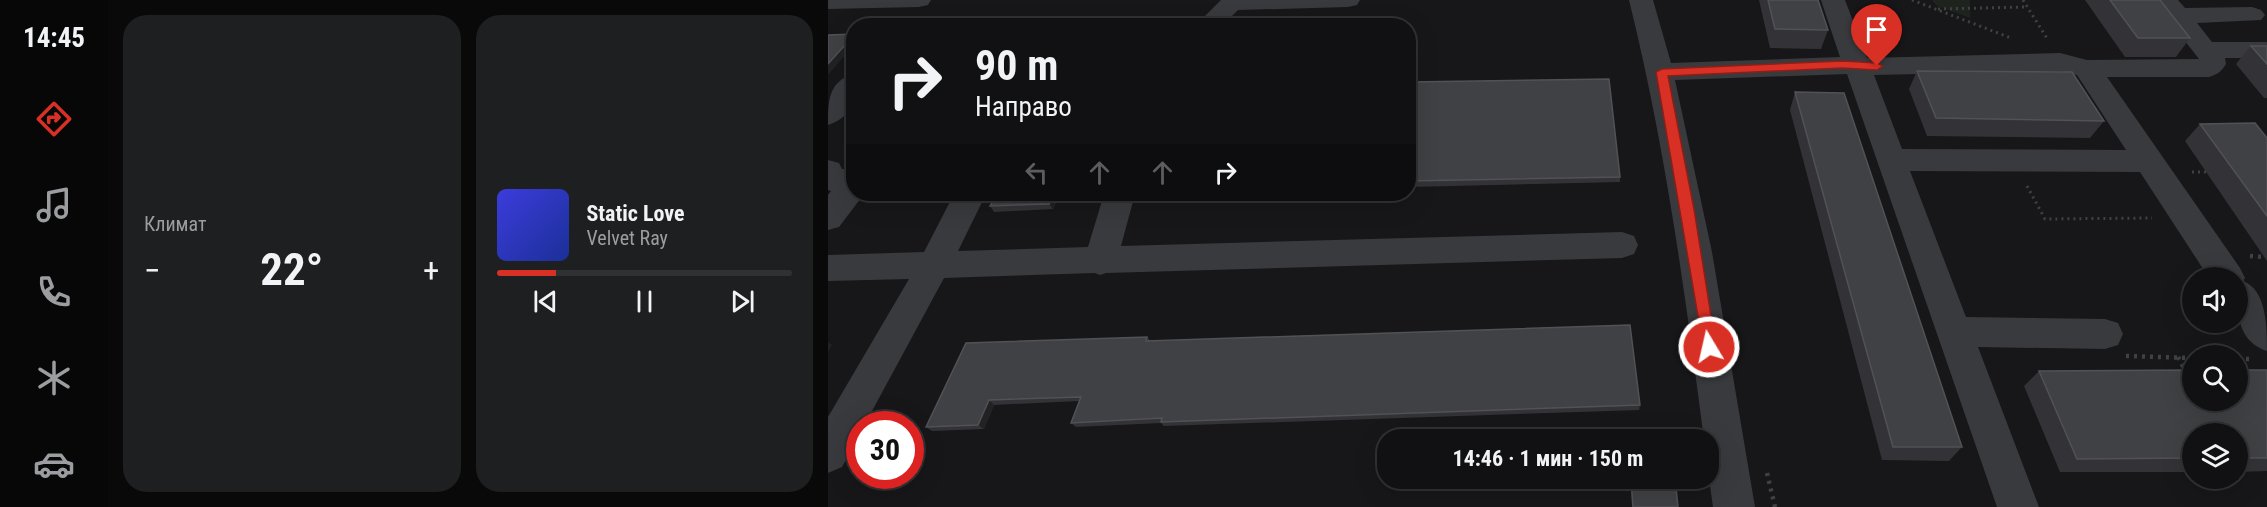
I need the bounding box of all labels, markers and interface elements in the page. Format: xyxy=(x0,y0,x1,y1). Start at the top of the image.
pin xyxy=(1851,4,1902,66)
icon: arrive xyxy=(1860,13,1893,46)
text: 14:45 xyxy=(23,22,85,54)
text: 90 m xyxy=(975,41,1058,90)
icon: right xyxy=(876,42,954,120)
text: Направо xyxy=(975,91,1072,123)
icon: directions xyxy=(33,98,75,140)
icon: left xyxy=(1020,156,1053,189)
icon: ahead xyxy=(1083,156,1116,189)
icon: ahead xyxy=(1146,156,1179,189)
icon: right xyxy=(1209,156,1242,189)
icon: music xyxy=(33,184,75,226)
text: Static Love xyxy=(587,201,685,226)
text: Климат xyxy=(144,212,206,236)
text: Velvet Ray xyxy=(587,226,668,250)
text: 22° xyxy=(260,243,323,296)
text: − xyxy=(144,251,161,290)
text: + xyxy=(423,251,439,290)
map controls xyxy=(2182,267,2248,489)
button: sound xyxy=(2182,267,2248,333)
icon: phone xyxy=(33,271,75,313)
icon: previous xyxy=(529,285,562,318)
icon: pause xyxy=(628,285,661,318)
icon: next xyxy=(726,285,759,318)
position arrow xyxy=(1677,315,1741,379)
button: search xyxy=(2182,345,2248,411)
icon: climate xyxy=(33,357,75,399)
speed limit sign: 30 xyxy=(846,411,924,489)
button: layers xyxy=(2182,423,2248,489)
icon: car xyxy=(33,443,75,485)
text: 14:46 · 1 мин · 150 m xyxy=(1453,446,1643,471)

